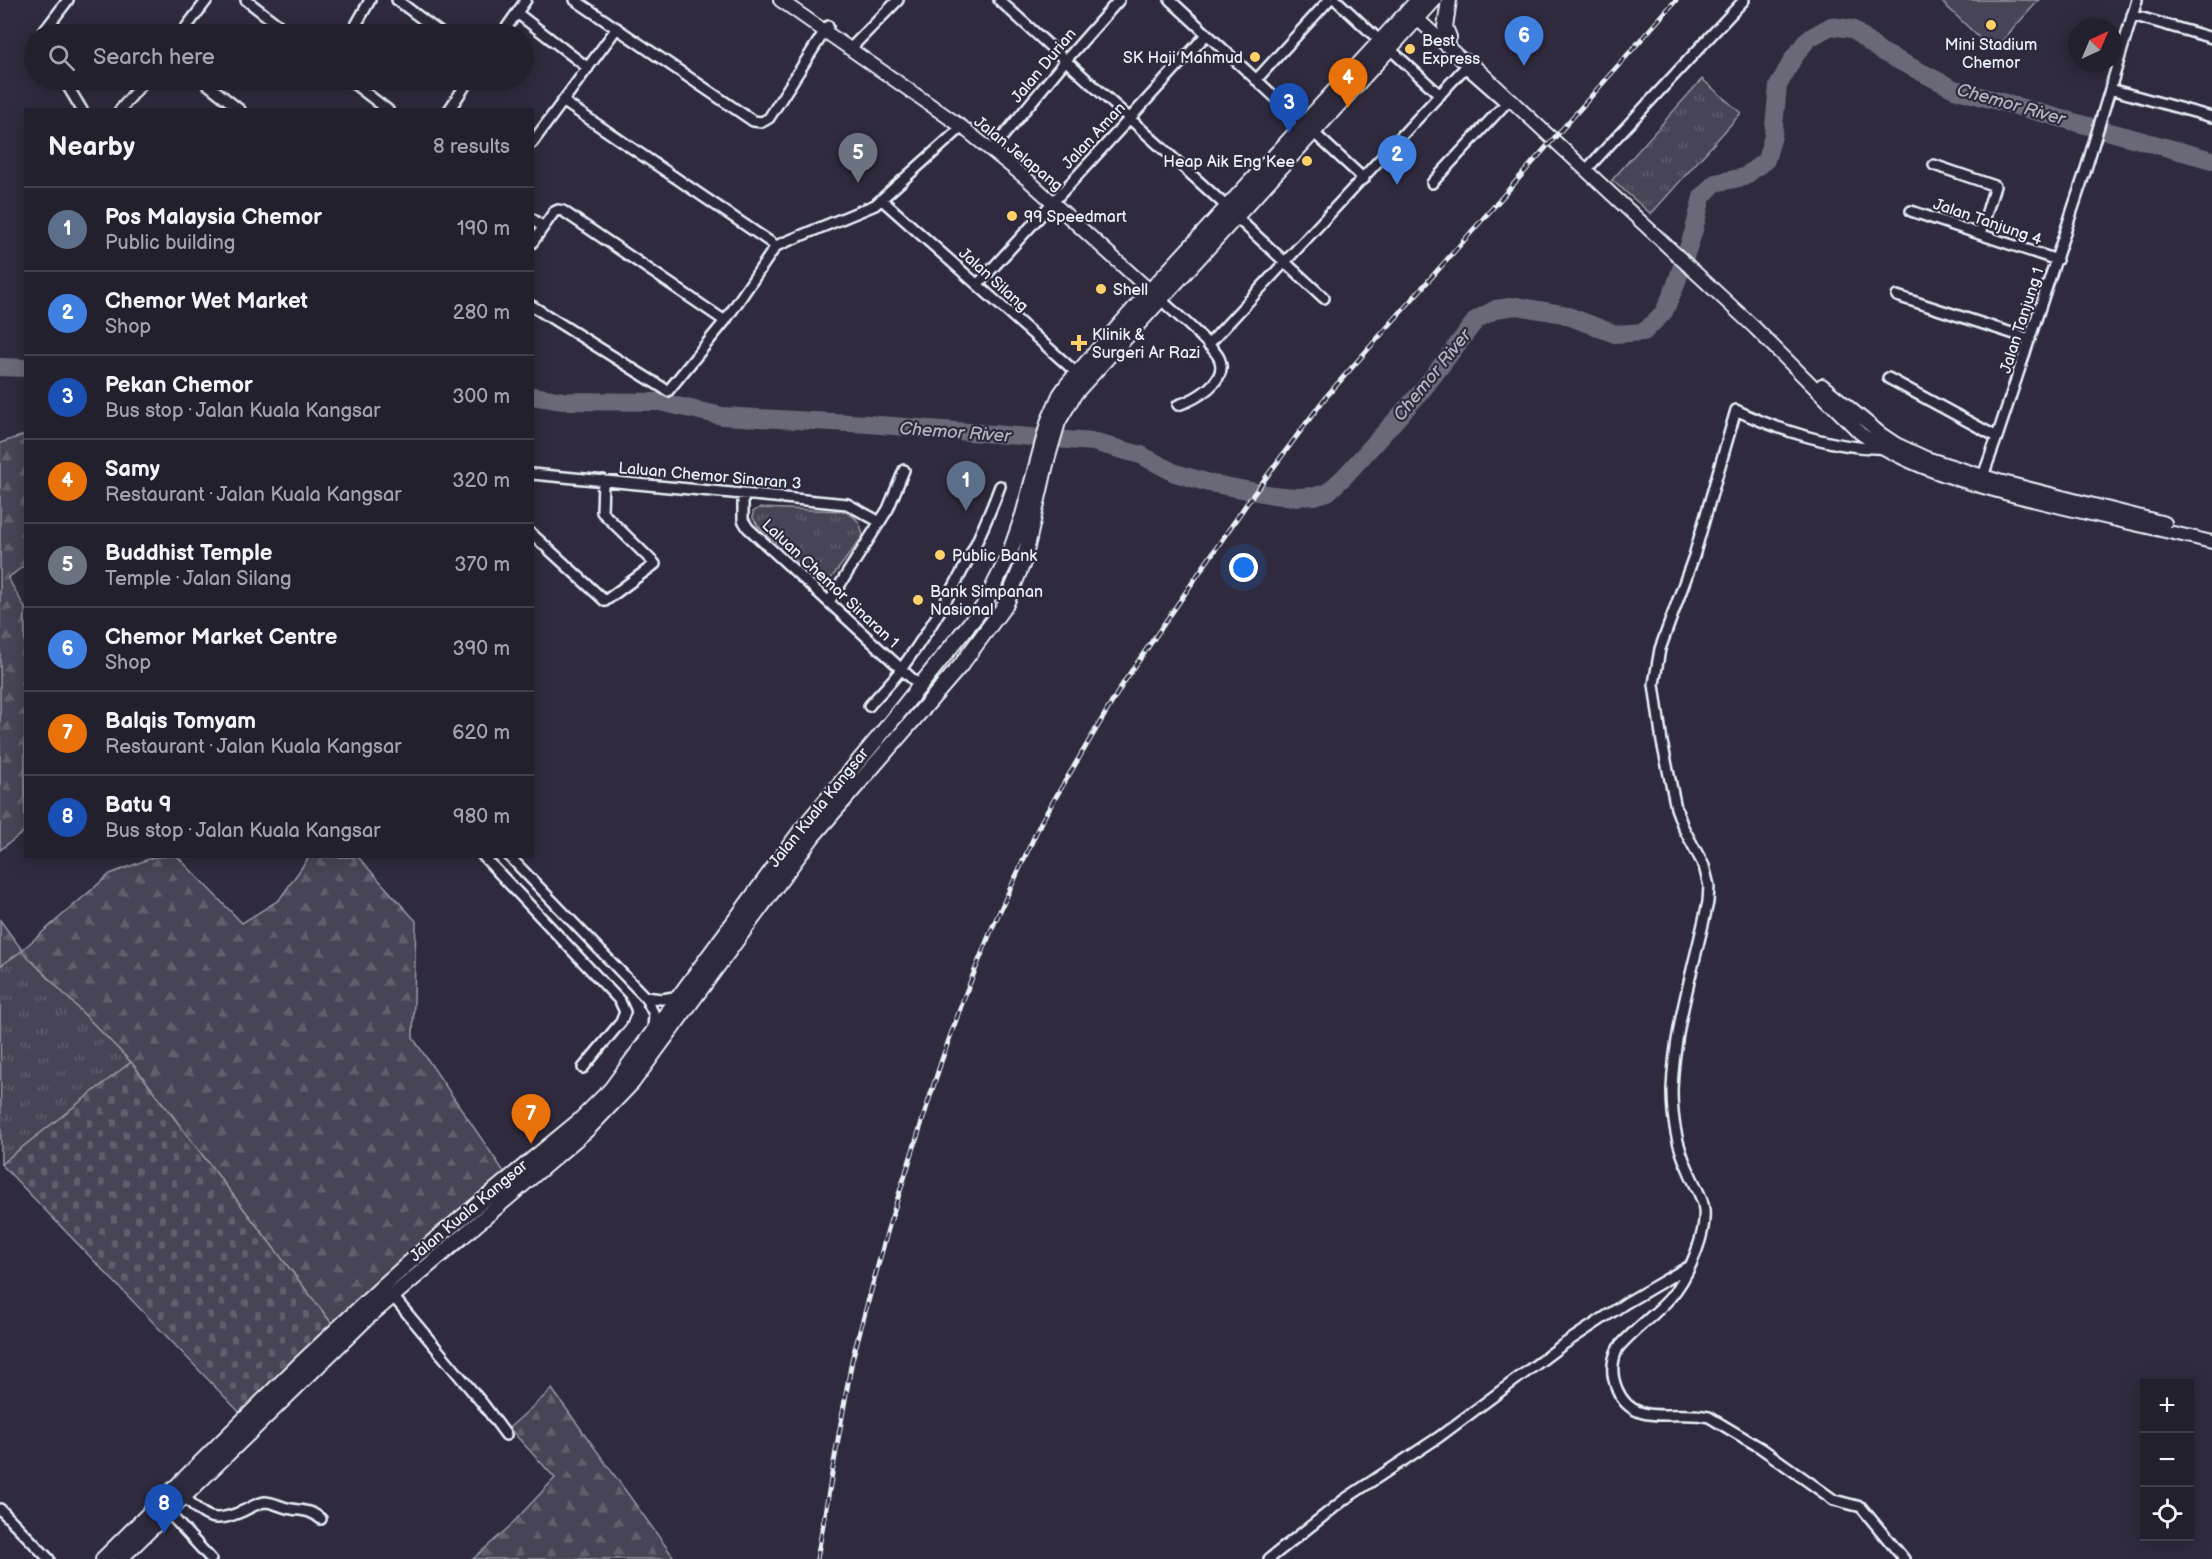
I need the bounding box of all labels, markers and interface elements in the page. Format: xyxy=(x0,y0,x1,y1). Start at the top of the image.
pin: 6 xyxy=(1504,16,1544,66)
marker: Mini Stadium Chemor xyxy=(1984,18,1998,32)
north arrow xyxy=(2068,18,2122,72)
search box xyxy=(24,24,534,90)
street label: Jalan Durian xyxy=(1008,25,1081,107)
place label: Best Express xyxy=(1422,32,1480,69)
place label: Mini Stadium Chemor xyxy=(1945,36,2037,73)
icon: search xyxy=(45,41,78,74)
marker: Best Express xyxy=(1403,42,1417,56)
text: Search here xyxy=(93,44,215,71)
place label: SK Haji Mahmud xyxy=(1123,49,1243,68)
marker: SK Haji Mahmud xyxy=(1248,50,1262,64)
pin: 4 xyxy=(1328,58,1368,108)
water label: Chemor River xyxy=(1954,79,2069,130)
pin: 3 xyxy=(1270,84,1308,133)
street label: Jalan Aman xyxy=(1058,99,1130,173)
street label: Jalan Jelapang xyxy=(970,113,1066,196)
text: Nearby xyxy=(48,132,135,163)
pin: 5 xyxy=(838,134,878,183)
text: 8 results xyxy=(433,135,510,159)
pin: 2 xyxy=(1378,136,1416,185)
place label: Heap Aik Eng Kee xyxy=(1163,153,1296,172)
marker: Heap Aik Eng Kee xyxy=(1300,154,1314,168)
street label: Jalan Tanjung 4 xyxy=(1931,195,2045,250)
text: Pos Malaysia Chemor xyxy=(105,204,322,231)
place label: 99 Speedmart xyxy=(1024,208,1127,227)
marker: 99 Speedmart xyxy=(1005,209,1019,223)
text: 1 xyxy=(63,217,72,241)
text: 190 m xyxy=(457,217,510,241)
text: Public building xyxy=(105,231,235,255)
street label: Jalan Silang xyxy=(954,244,1032,316)
street label: Jalan Tanjung 1 xyxy=(1996,265,2048,376)
place label: Shell xyxy=(1113,281,1148,300)
marker: Shell xyxy=(1094,282,1108,296)
text: Chemor Wet Market xyxy=(105,288,308,315)
text: 2 xyxy=(62,301,73,325)
text: 280 m xyxy=(453,301,510,325)
text: Shop xyxy=(105,315,151,339)
water label: Chemor River xyxy=(1389,324,1477,425)
place label: Klinik & Surgeri Ar Razi xyxy=(1092,326,1200,363)
marker: Klinik & Surgeri Ar Razi xyxy=(1070,334,1088,352)
text: Pekan Chemor xyxy=(105,372,253,399)
text: 3 xyxy=(62,385,73,409)
text: 300 m xyxy=(452,385,510,409)
text: Bus stop · Jalan Kuala Kangsar xyxy=(105,399,380,423)
water label: Chemor River xyxy=(899,418,1013,447)
text: Samy xyxy=(105,456,160,483)
street label: Laluan Chemor Sinaran 3 xyxy=(618,459,802,494)
pin: 1 xyxy=(946,462,986,511)
text: 4 xyxy=(62,469,73,493)
text: 320 m xyxy=(452,469,510,493)
text: Restaurant · Jalan Kuala Kangsar xyxy=(105,483,401,507)
street label: Laluan Chemor Sinaran 1 xyxy=(758,516,902,652)
text: Buddhist Temple xyxy=(105,540,272,567)
place label: Public Bank xyxy=(952,547,1037,566)
marker: Public Bank xyxy=(933,548,947,562)
text: 5 xyxy=(62,553,73,577)
text: 370 m xyxy=(454,553,510,577)
your location xyxy=(1229,553,1258,582)
text: Temple · Jalan Silang xyxy=(105,567,292,591)
place label: Bank Simpanan Nasional xyxy=(930,583,1043,620)
marker: Bank Simpanan Nasional xyxy=(911,593,925,607)
text: Chemor Market Centre xyxy=(105,624,338,651)
text: 6 xyxy=(61,637,74,661)
text: 390 m xyxy=(452,637,510,661)
text: Shop xyxy=(105,651,151,675)
text: Balqis Tomyam xyxy=(105,708,256,735)
text: 7 xyxy=(62,721,73,745)
text: 620 m xyxy=(452,721,510,745)
text: Restaurant · Jalan Kuala Kangsar xyxy=(105,735,401,759)
street label: Jalan Kuala Kangsar xyxy=(765,744,873,871)
text: Batu 9 xyxy=(105,792,172,819)
text: 8 xyxy=(61,805,74,829)
text: 980 m xyxy=(453,805,510,829)
text: Bus stop · Jalan Kuala Kangsar xyxy=(105,819,380,843)
pin: 7 xyxy=(512,1094,550,1144)
street label: Jalan Kuala Kangsar xyxy=(406,1156,532,1266)
map controls xyxy=(2140,1379,2194,1541)
button: + xyxy=(2140,1379,2194,1433)
button: − xyxy=(2140,1433,2194,1487)
pin: 8 xyxy=(144,1484,184,1534)
button: locate xyxy=(2140,1487,2194,1541)

